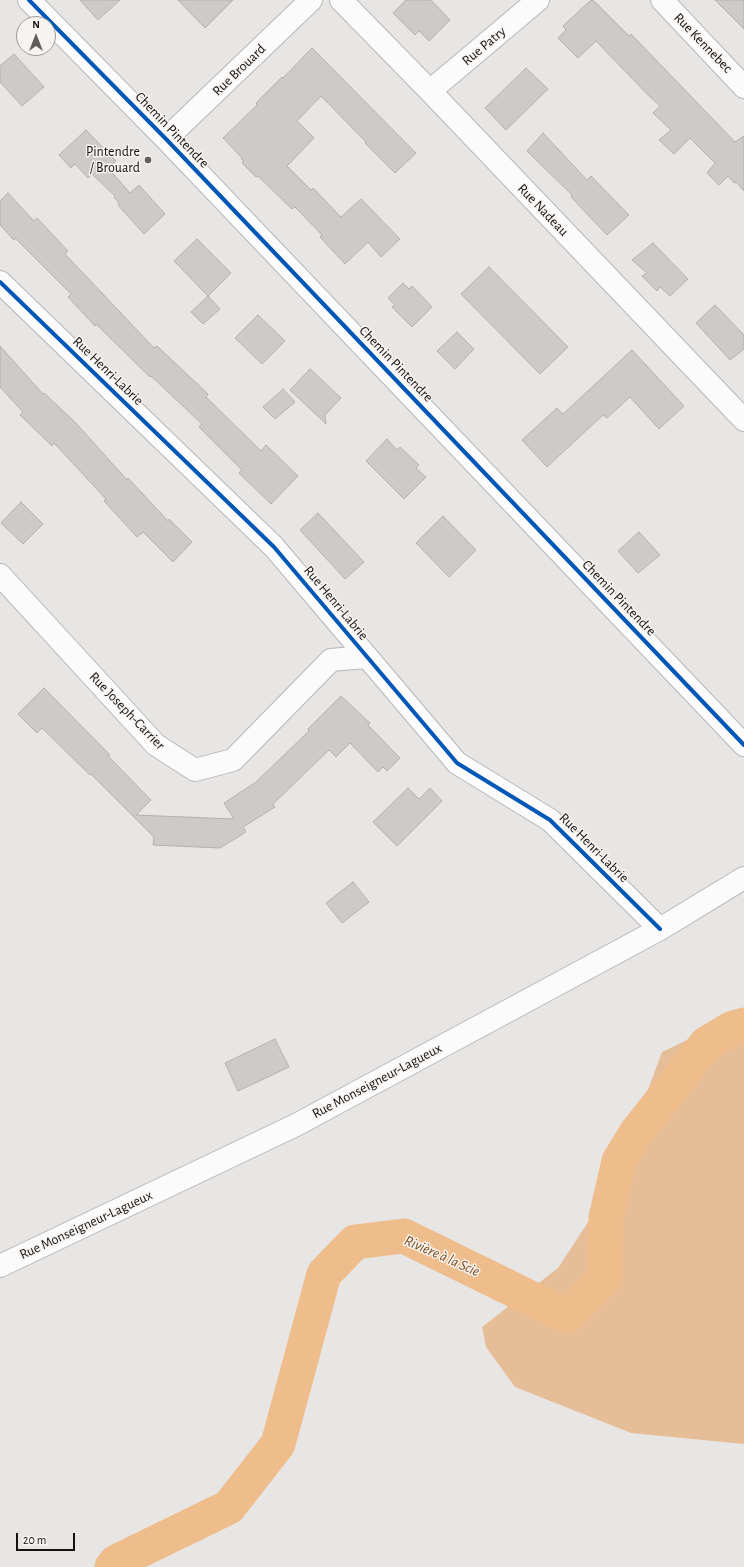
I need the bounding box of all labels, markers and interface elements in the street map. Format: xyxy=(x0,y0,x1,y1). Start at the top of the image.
street label: Rue Kennebec xyxy=(670,9,736,77)
north arrow xyxy=(16,16,56,56)
text: N xyxy=(32,19,40,30)
street label: Rue Patry xyxy=(459,23,509,69)
street label: Rue Brouard xyxy=(209,41,269,99)
street label: Chemin Pintendre xyxy=(132,88,212,172)
place label: Pintendre / Brouard xyxy=(86,144,140,176)
marker: Pintendre / Brouard xyxy=(143,155,153,165)
street label: Rue Nadeau xyxy=(514,180,572,240)
street label: Chemin Pintendre xyxy=(356,322,436,406)
street label: Rue Henri-Labrie xyxy=(69,333,147,409)
street label: Chemin Pintendre xyxy=(579,556,659,640)
street label: Rue Henri-Labrie xyxy=(300,562,372,644)
street label: Rue Joseph-Carrier xyxy=(86,669,168,753)
street label: Rue Henri-Labrie xyxy=(556,810,632,886)
street label: Rue Monseigneur-Lagueux xyxy=(309,1040,445,1122)
street label: Rue Monseigneur-Lagueux xyxy=(17,1187,155,1263)
water label: Rivière à la Scie xyxy=(401,1231,483,1281)
scale bar xyxy=(18,1525,77,1551)
text: 20 m xyxy=(23,1534,46,1546)

